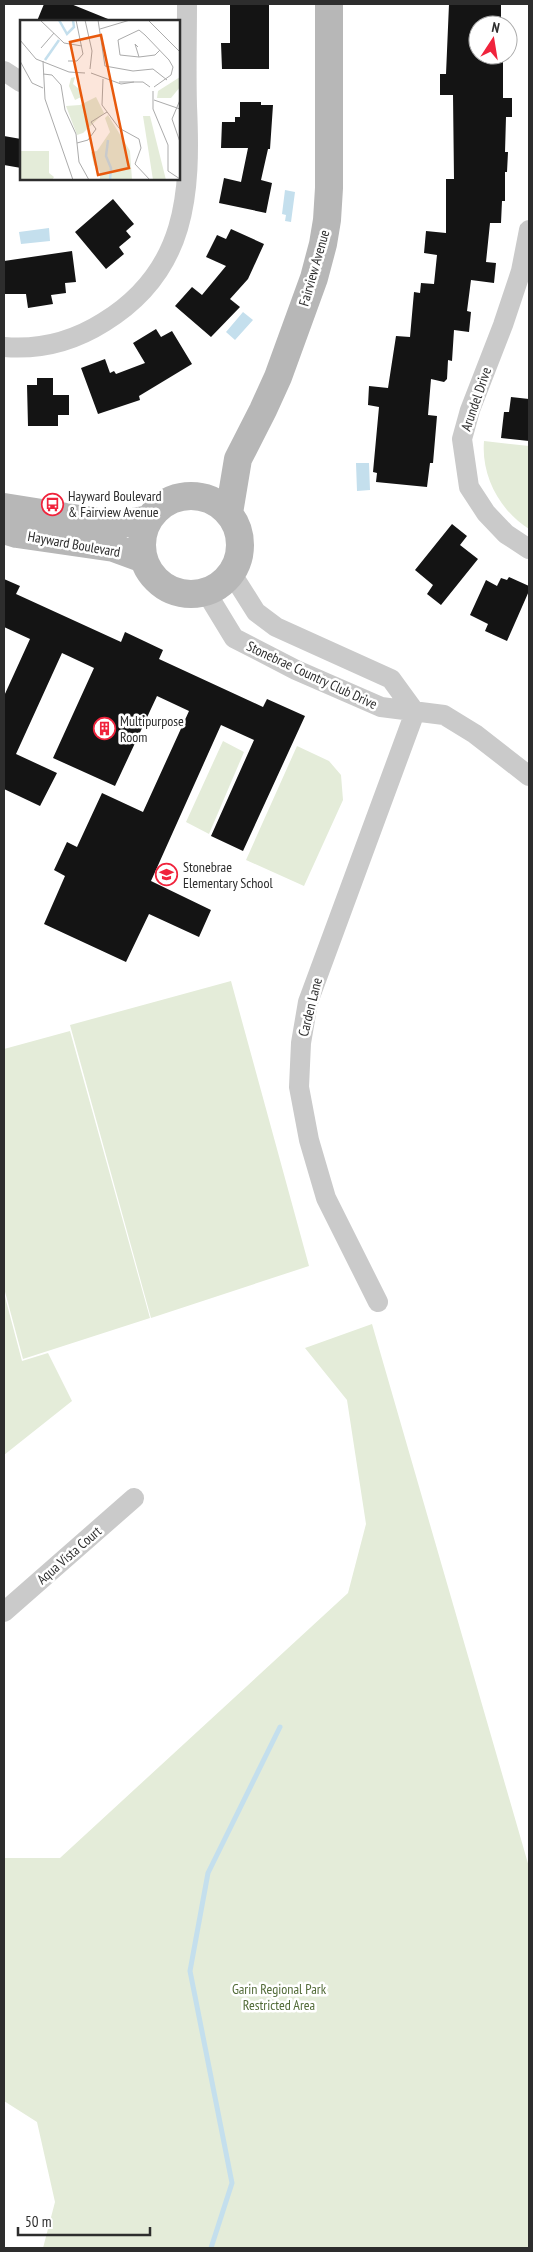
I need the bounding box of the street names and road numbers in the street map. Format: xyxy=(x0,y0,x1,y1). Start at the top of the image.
street label: Fairview Avenue xyxy=(295,228,334,308)
street label: Arundel Drive xyxy=(457,365,495,433)
street label: Hayward Boulevard xyxy=(26,527,122,561)
street label: Stonebrae Country Club Drive xyxy=(244,637,380,713)
street label: Carden Lane xyxy=(294,976,326,1038)
street label: Aqua Vista Court xyxy=(33,1522,105,1588)

